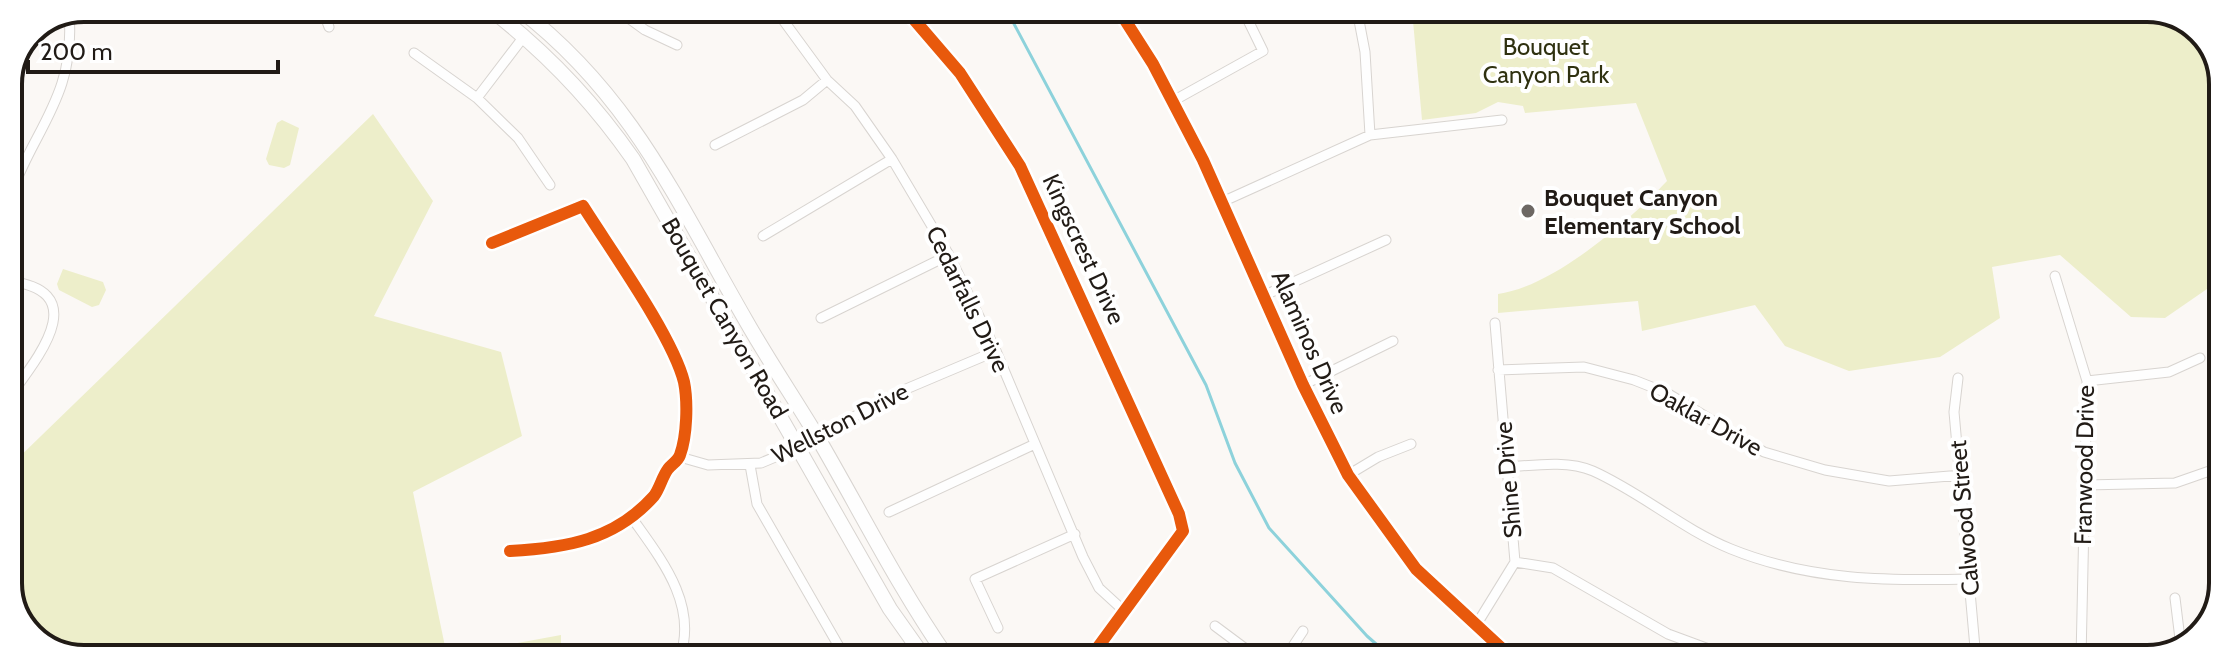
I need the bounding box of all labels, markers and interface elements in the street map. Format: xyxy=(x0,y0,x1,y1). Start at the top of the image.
scale bar xyxy=(28,24,278,74)
park label: Bouquet Canyon Park xyxy=(1483,32,1610,89)
text: 200 m xyxy=(40,37,113,66)
street label: Kingscrest Drive xyxy=(1037,169,1131,329)
place label: Bouquet Canyon Elementary School xyxy=(1544,183,1741,240)
marker: Bouquet Canyon Elementary School xyxy=(1519,202,1537,220)
street label: Bouquet Canyon Road xyxy=(656,212,794,424)
street label: Cedarfalls Drive xyxy=(920,221,1016,377)
street label: Alaminos Drive xyxy=(1265,266,1355,418)
street label: Wellston Drive xyxy=(767,376,913,470)
street label: Oaklar Drive xyxy=(1645,376,1767,462)
street label: Franwood Drive xyxy=(2068,385,2100,545)
street label: Shine Drive xyxy=(1488,421,1528,539)
street label: Calwood Street xyxy=(1943,439,1985,597)

